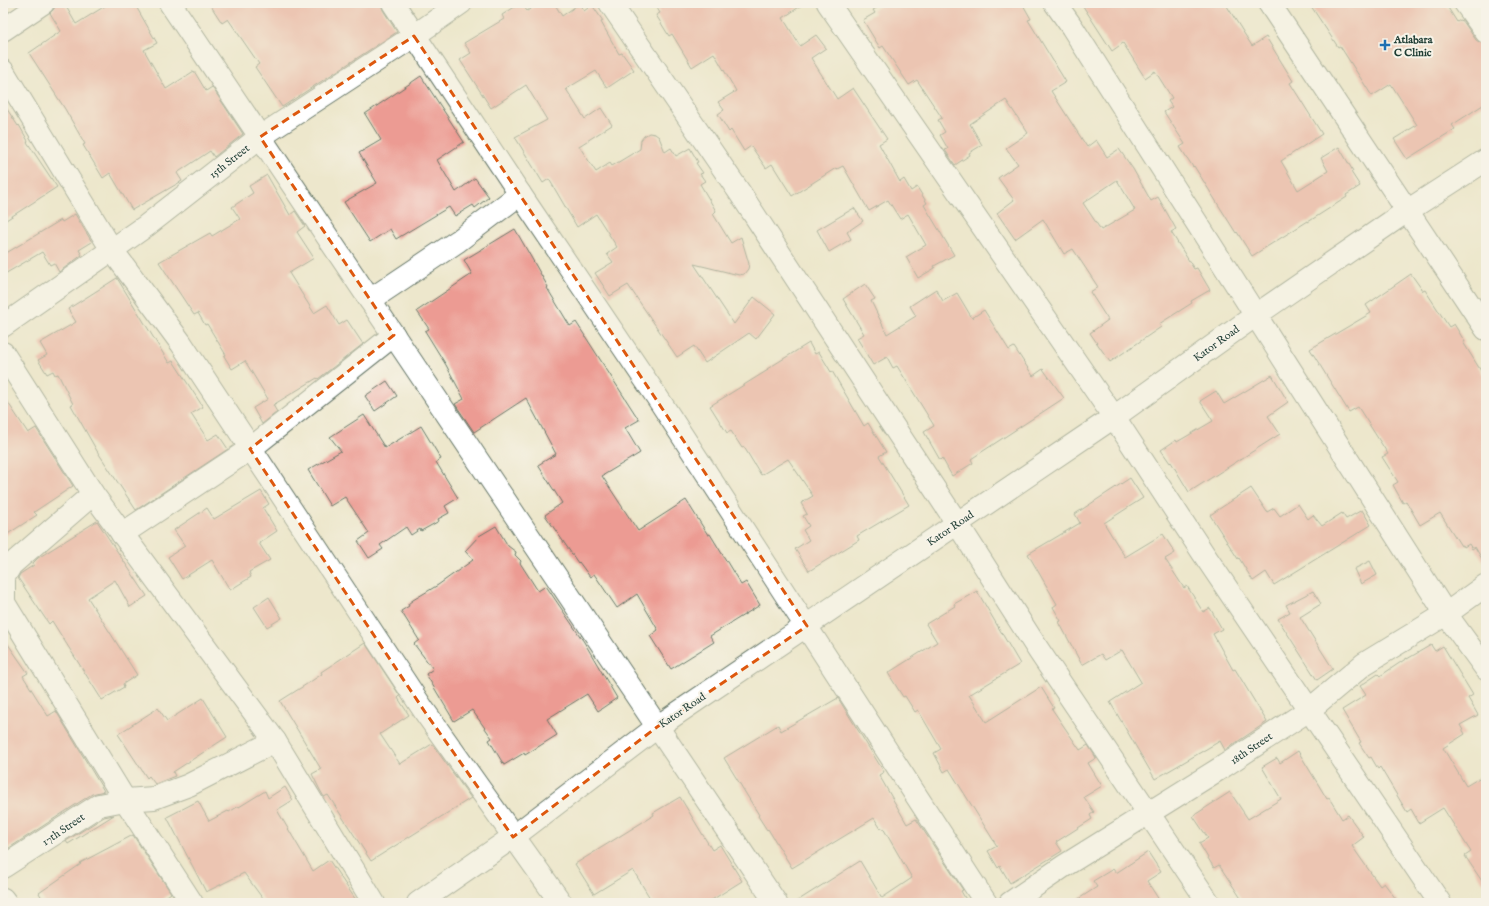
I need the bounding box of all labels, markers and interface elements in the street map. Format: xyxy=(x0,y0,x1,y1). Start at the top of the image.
place label: Atlabara C Clinic xyxy=(1393,33,1433,60)
marker: Atlabara C Clinic xyxy=(1379,39,1391,51)
street label: 15th Street xyxy=(207,142,253,182)
street label: Kator Road xyxy=(1191,322,1243,365)
street label: Kator Road xyxy=(924,508,977,550)
street label: Kator Road xyxy=(656,690,709,732)
street label: 18th Street xyxy=(1228,730,1275,768)
street label: 17th Street xyxy=(39,810,88,849)

